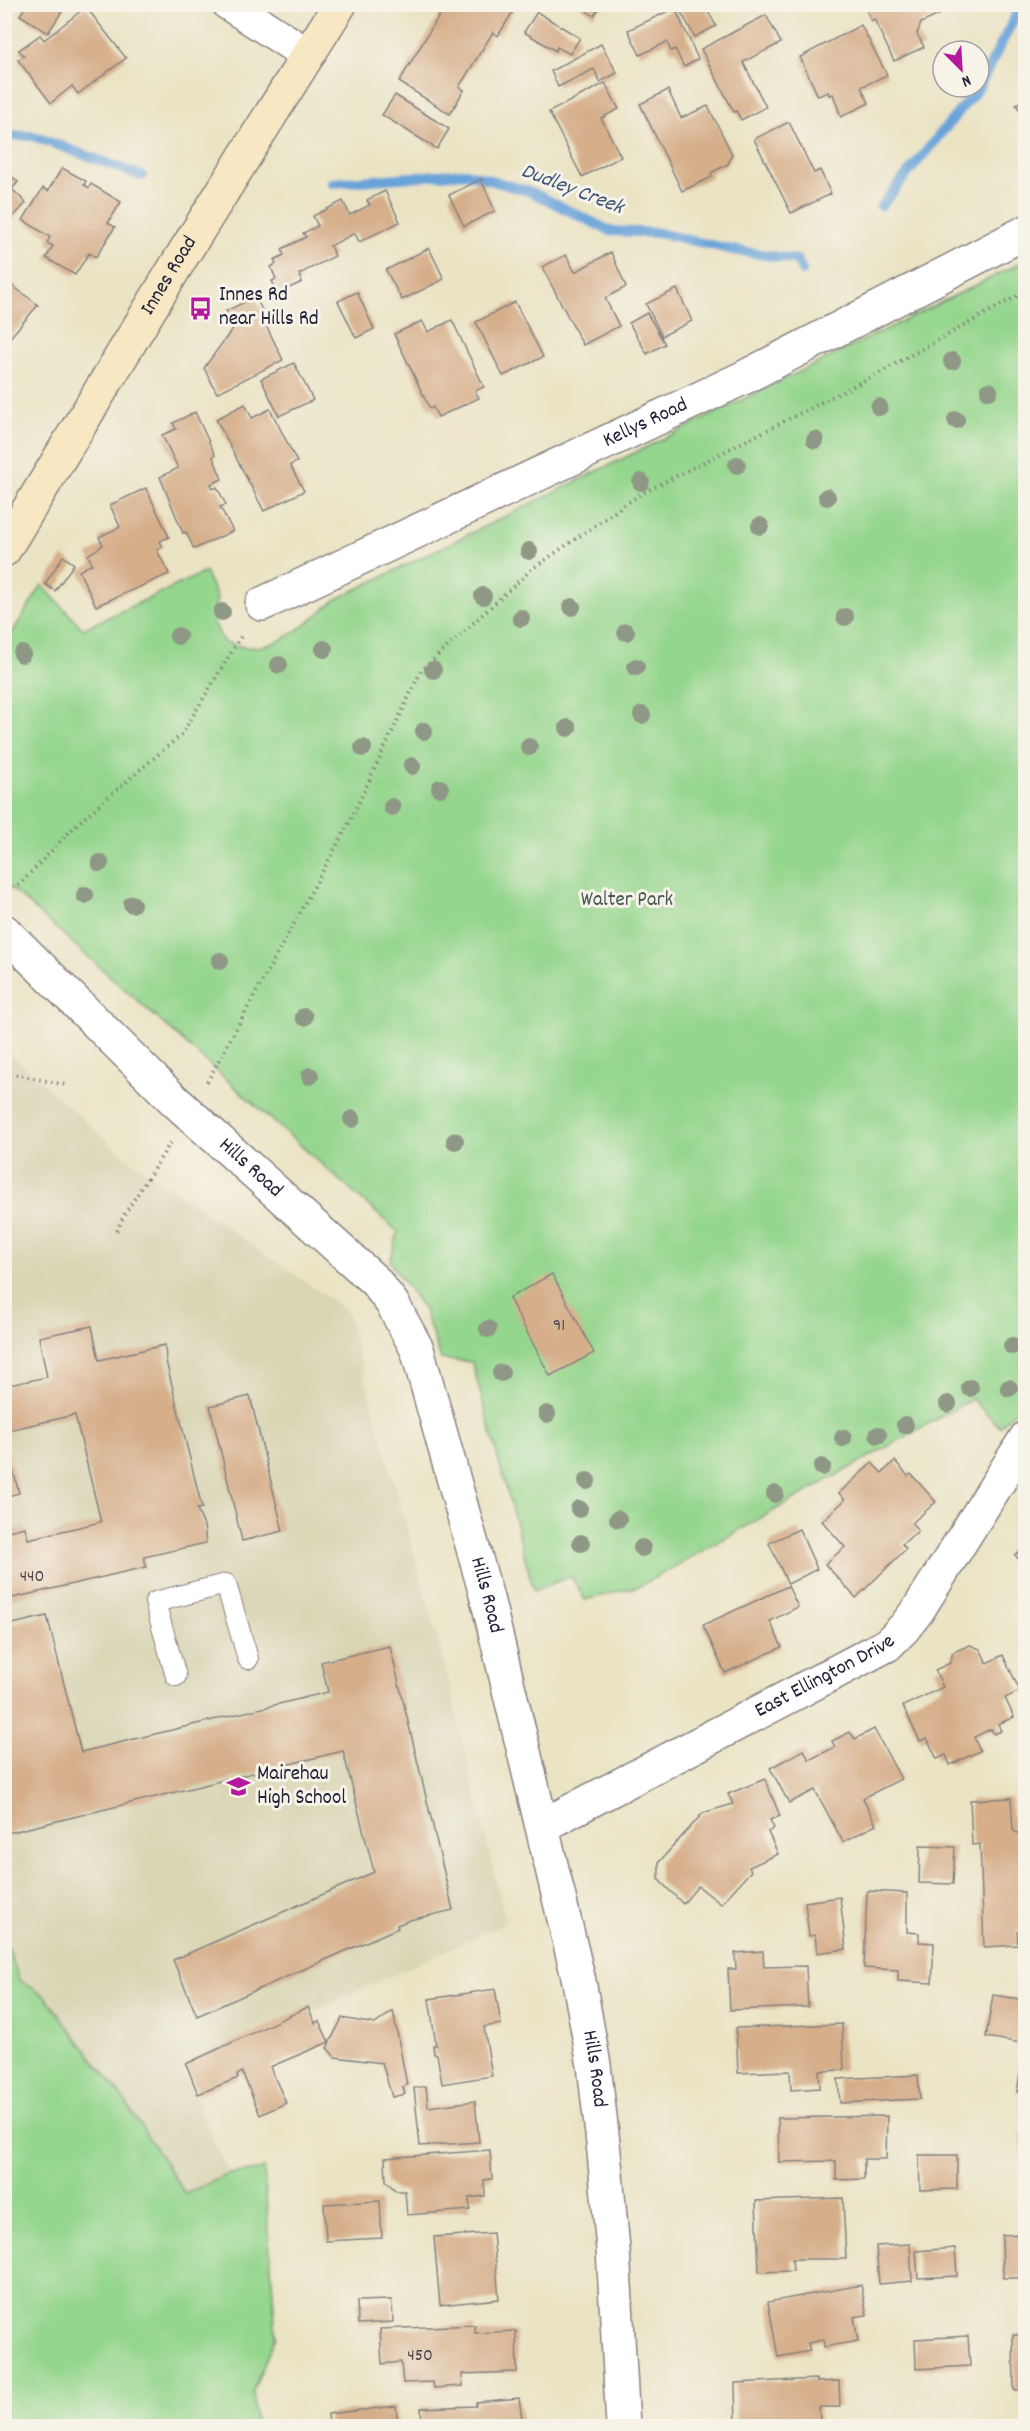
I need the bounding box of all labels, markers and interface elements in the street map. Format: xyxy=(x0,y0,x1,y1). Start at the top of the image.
north arrow xyxy=(931,39,991,99)
text: N xyxy=(958,68,974,93)
water label: Dudley Creek xyxy=(516,156,630,224)
street label: Innes Road xyxy=(134,231,206,322)
place label: Innes Rd near Hills Rd xyxy=(219,281,319,335)
bus stop icon: Innes Rd near Hills Rd xyxy=(188,295,214,321)
street label: Kellys Road xyxy=(598,391,693,456)
park label: Walter Park xyxy=(581,886,673,916)
street label: Hills Road xyxy=(211,1131,289,1206)
house number: 91 xyxy=(553,1314,565,1339)
street label: Hills Road xyxy=(461,1554,510,1636)
house number: 440 xyxy=(20,1565,44,1590)
street label: East Ellington Drive xyxy=(750,1629,903,1727)
place label: Mairehau High School xyxy=(257,1760,346,1814)
school or university icon: Mairehau High School xyxy=(226,1774,252,1800)
street label: Hills Road xyxy=(573,2028,614,2109)
house number: 450 xyxy=(407,2344,433,2369)

